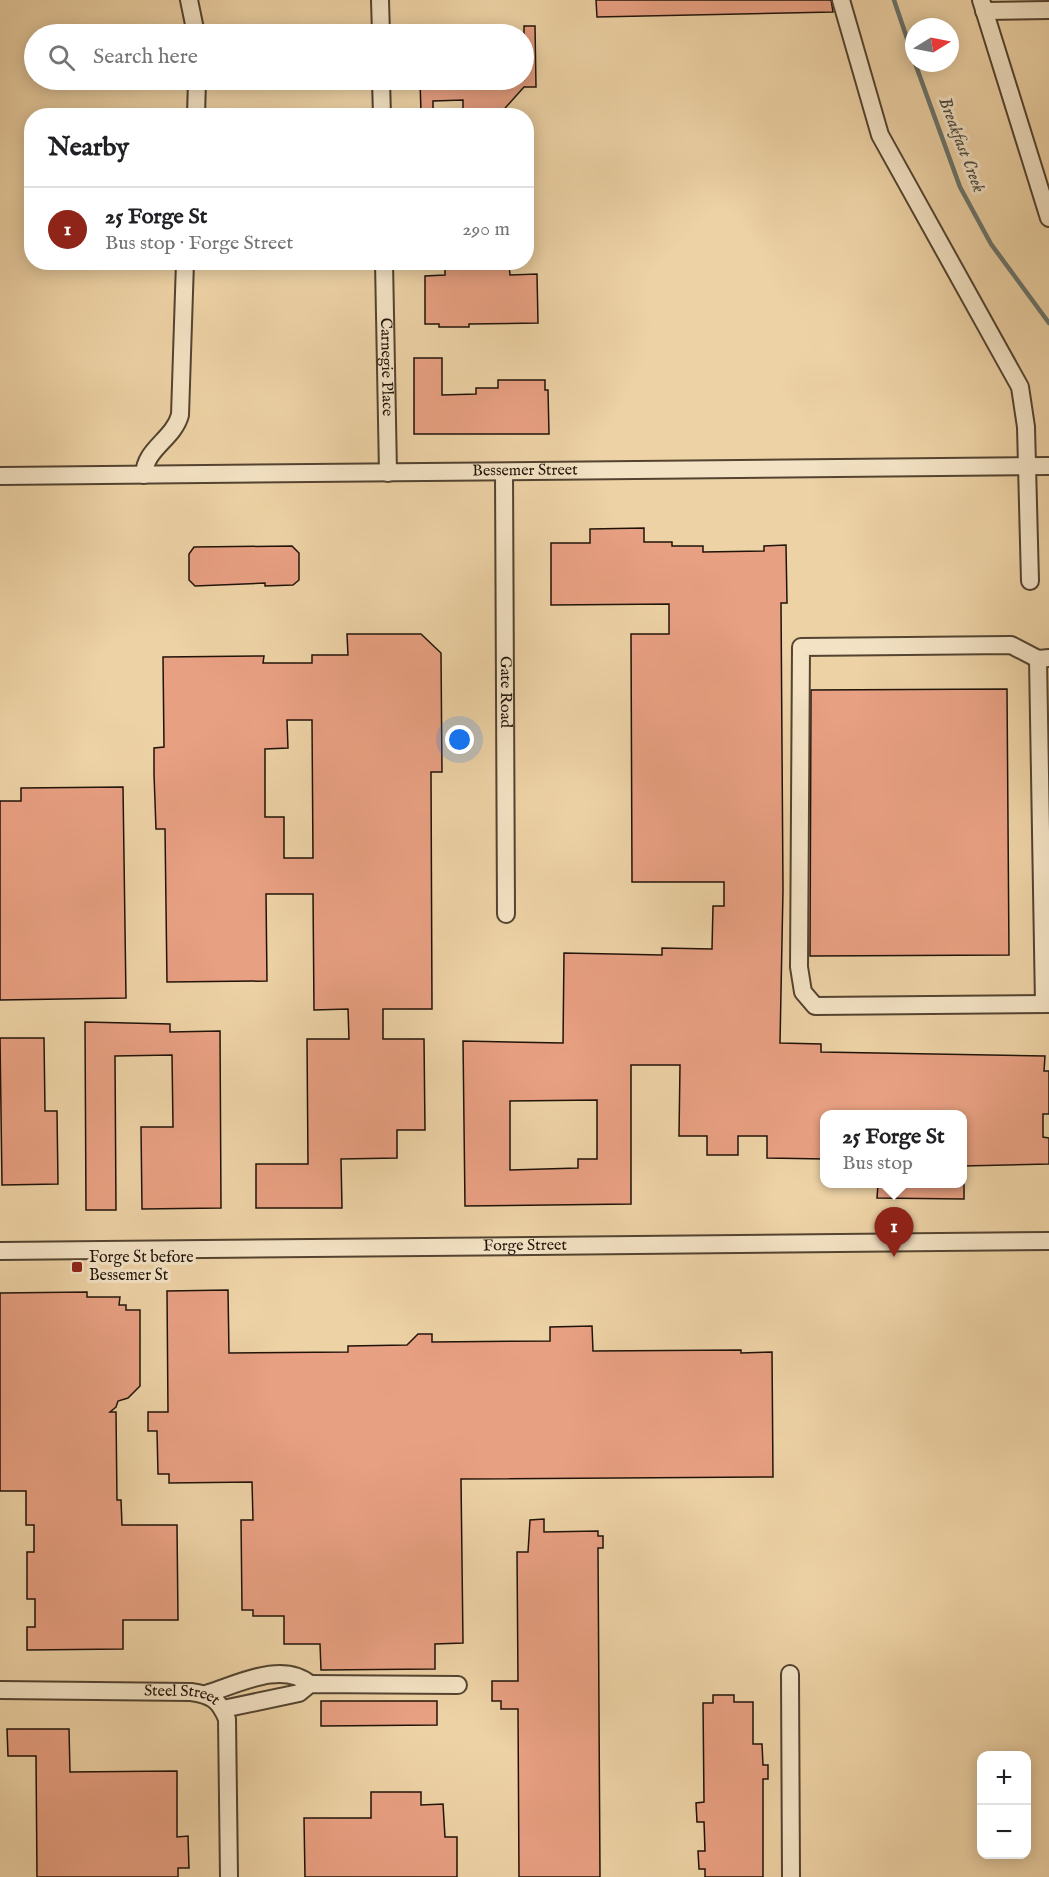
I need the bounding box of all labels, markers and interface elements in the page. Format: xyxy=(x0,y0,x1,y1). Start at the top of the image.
north arrow xyxy=(905,18,959,72)
search box xyxy=(24,24,534,90)
icon: search xyxy=(45,41,78,74)
text: Search here xyxy=(93,43,198,71)
water label: Breakfast Creek xyxy=(932,94,990,196)
text: Nearby xyxy=(48,131,129,164)
text: 25 Forge St xyxy=(105,203,207,231)
text: 1 xyxy=(64,217,71,242)
text: 290 m xyxy=(462,217,510,242)
text: Bus stop · Forge Street xyxy=(105,231,293,256)
street label: Carnegie Place xyxy=(375,317,397,416)
street label: Bessemer Street xyxy=(472,460,578,481)
street label: Gate Road xyxy=(495,656,515,729)
your location xyxy=(445,725,474,754)
popup xyxy=(820,1110,967,1188)
text: 25 Forge St xyxy=(842,1123,945,1151)
text: Bus stop xyxy=(842,1151,913,1176)
pin: 1 xyxy=(874,1208,914,1257)
street label: Forge Street xyxy=(483,1236,567,1256)
place label: Forge St before Bessemer St xyxy=(89,1248,194,1286)
marker: Forge St before Bessemer St xyxy=(70,1260,84,1274)
street label: Steel Street xyxy=(144,1682,224,1710)
map controls xyxy=(977,1751,1031,1859)
button: + xyxy=(977,1751,1031,1805)
button: − xyxy=(977,1805,1031,1859)

